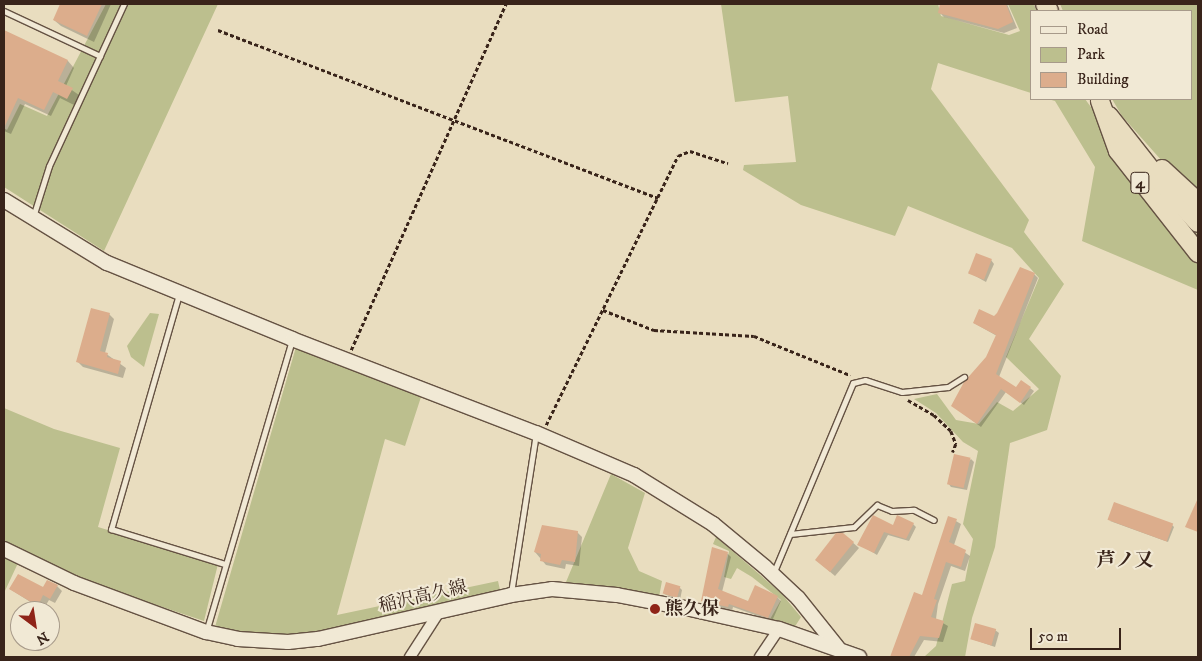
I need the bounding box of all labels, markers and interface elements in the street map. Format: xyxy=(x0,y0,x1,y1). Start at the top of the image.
legend xyxy=(1030,10,1192,100)
text: Road xyxy=(1077,20,1108,39)
text: Park xyxy=(1077,45,1105,64)
text: Building xyxy=(1077,70,1129,89)
road number: 4 xyxy=(1130,170,1150,197)
district label: 芦ノ又 xyxy=(1097,550,1153,572)
street label: 稲沢高久線 xyxy=(377,576,469,618)
place label: 熊久保 xyxy=(665,598,719,620)
north arrow xyxy=(10,601,60,651)
marker: 熊久保 xyxy=(649,603,661,615)
scale bar xyxy=(1032,618,1123,650)
text: N xyxy=(33,627,52,649)
text: 50 m xyxy=(1038,627,1068,646)

